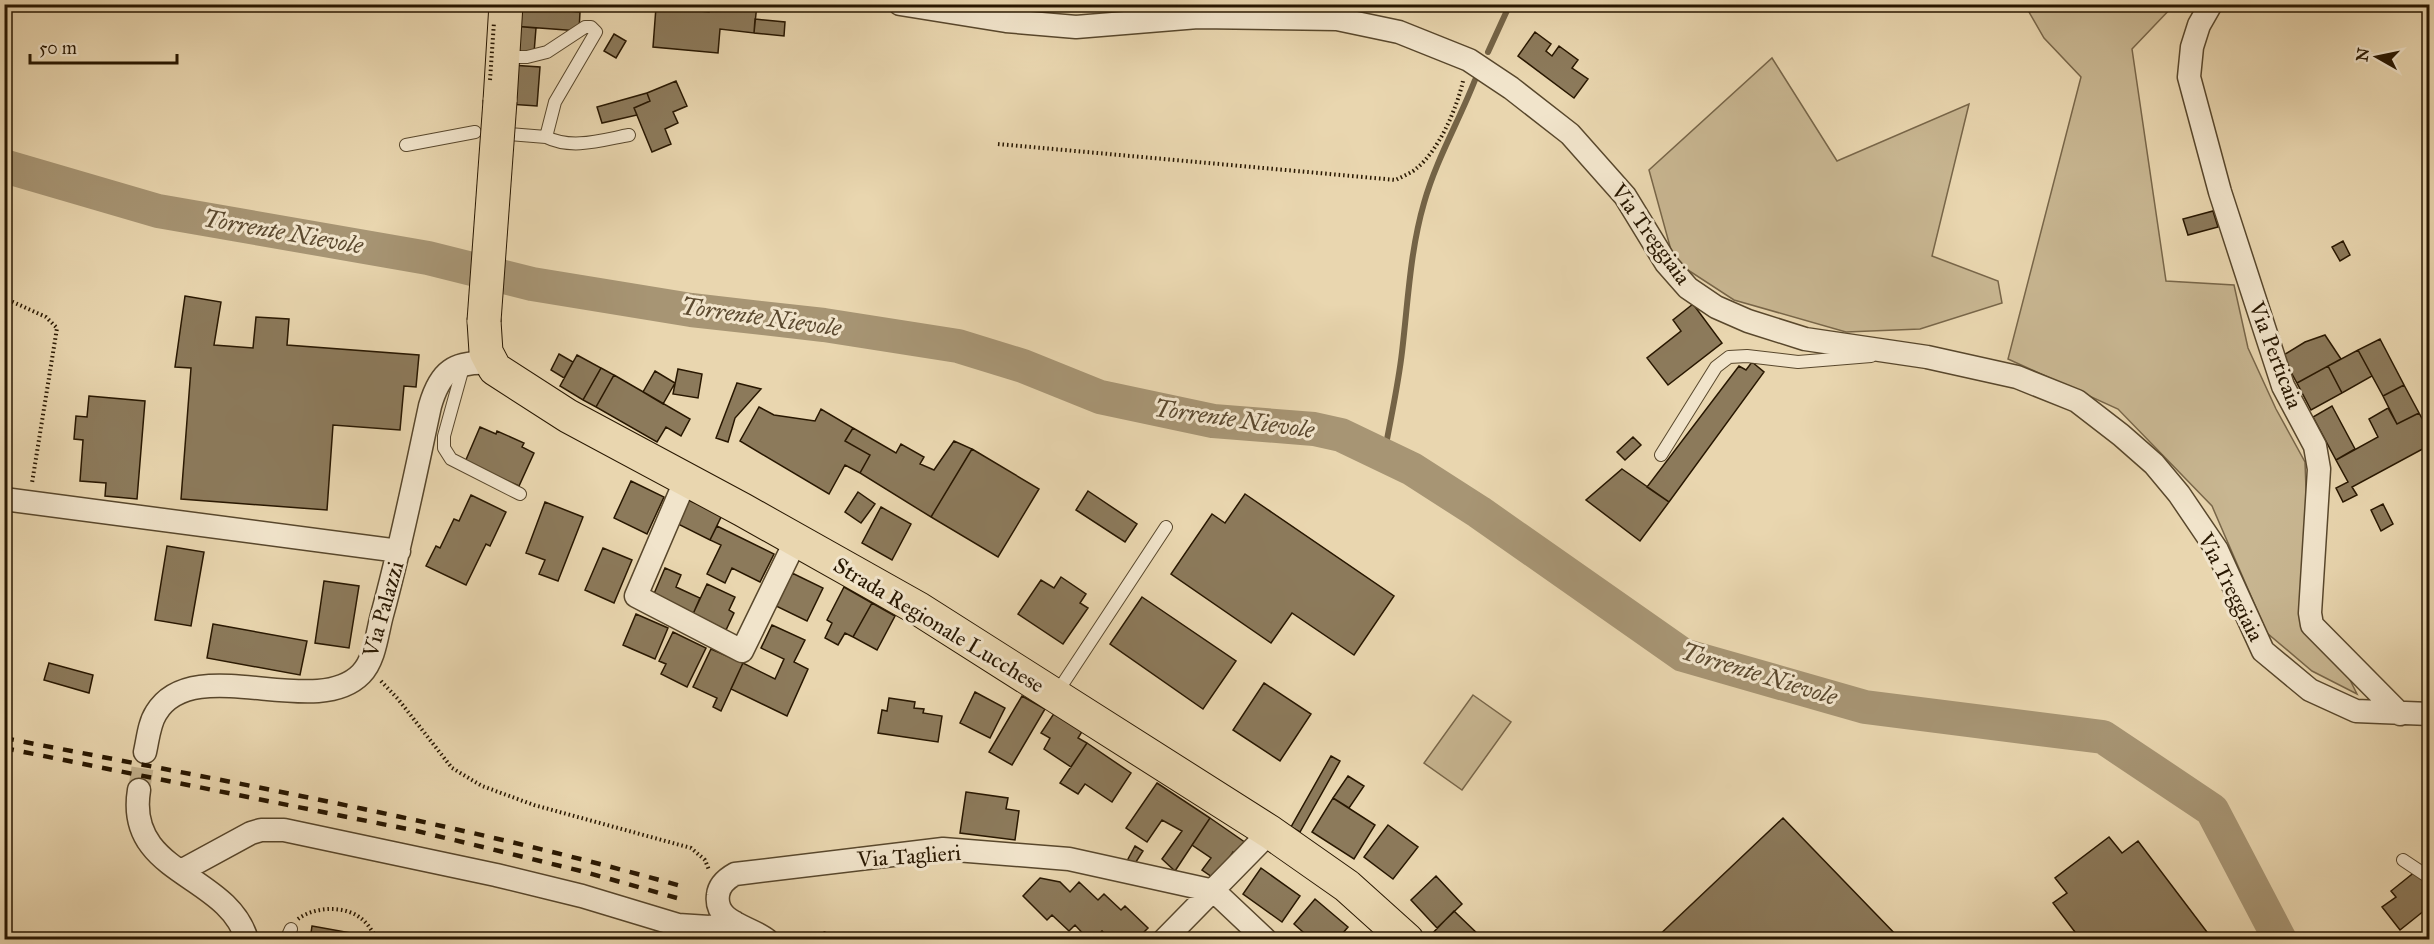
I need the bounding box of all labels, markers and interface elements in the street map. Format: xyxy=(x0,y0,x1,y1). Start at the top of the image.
scale bar xyxy=(30,27,177,65)
north arrow xyxy=(2347,27,2407,87)
text: 50 m xyxy=(39,37,77,59)
text: N xyxy=(2352,46,2373,63)
street label: Via Treggiaia xyxy=(1605,177,1697,290)
water label: Torrente Nievole xyxy=(201,203,366,261)
water label: Torrente Nievole xyxy=(679,291,844,343)
street label: Via Perticaia xyxy=(2243,297,2309,413)
water label: Torrente Nievole xyxy=(1152,393,1317,445)
street label: Via Treggiaia xyxy=(2192,527,2270,646)
street label: Strada Regionale Lucchese xyxy=(829,551,1049,699)
street label: Via Palazzi xyxy=(356,558,410,661)
water label: Torrente Nievole xyxy=(1677,636,1842,712)
street label: Via Taglieri xyxy=(855,839,962,873)

